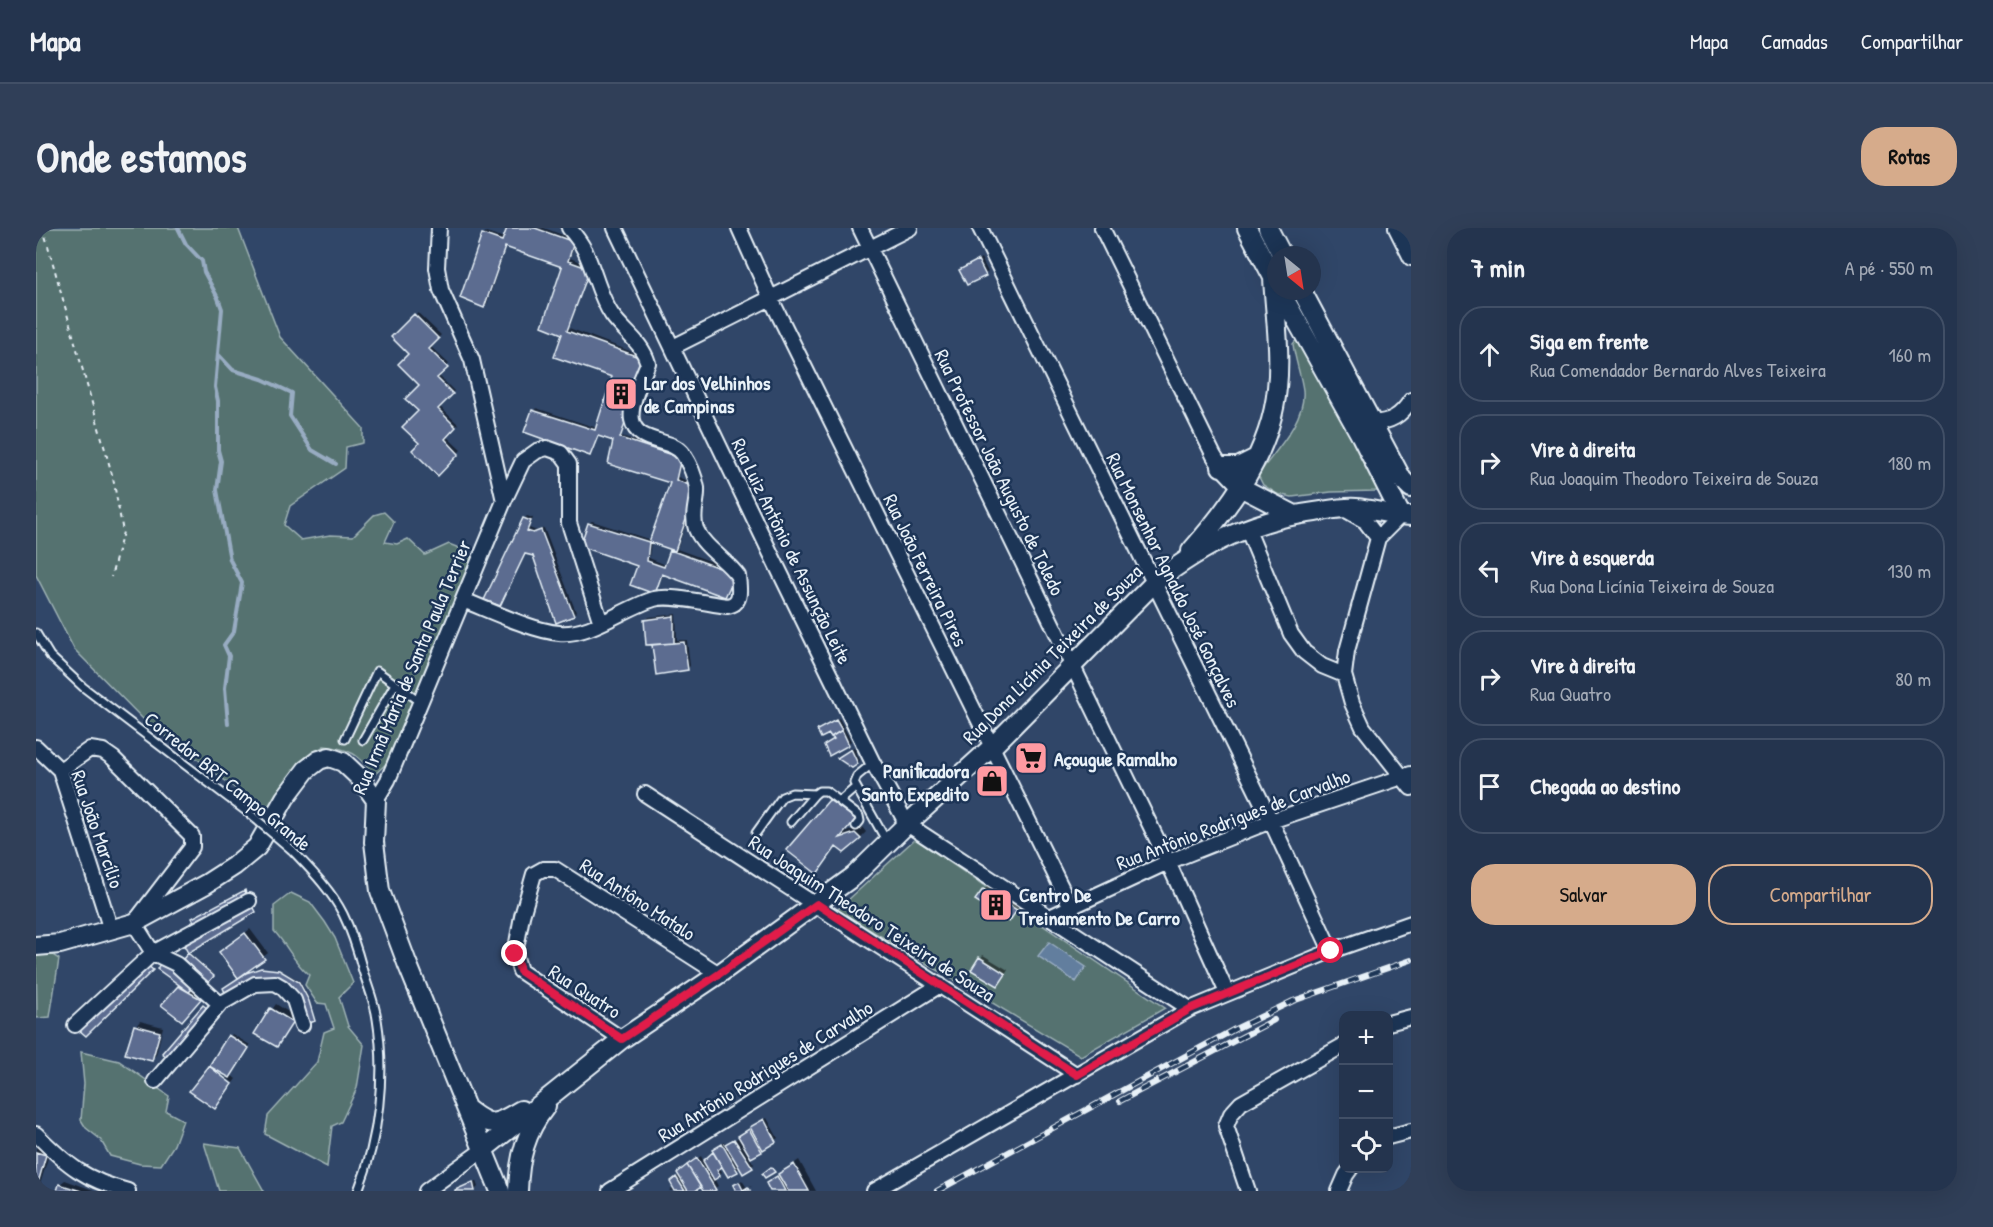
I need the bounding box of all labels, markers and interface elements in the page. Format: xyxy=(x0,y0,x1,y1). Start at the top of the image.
text: Mapa xyxy=(30,22,81,60)
text: Mapa xyxy=(1690,27,1728,56)
text: Camadas xyxy=(1761,27,1828,56)
text: Compartilhar xyxy=(1861,27,1963,56)
button: Rotas xyxy=(1861,127,1957,186)
text: Onde estamos xyxy=(36,128,247,185)
north arrow xyxy=(1267,246,1321,300)
text: 7 min xyxy=(1471,250,1525,285)
text: A pé · 550 m xyxy=(1845,254,1933,281)
text: Siga em frente xyxy=(1530,326,1649,356)
icon: ahead xyxy=(1473,338,1506,371)
text: 160 m xyxy=(1889,341,1931,368)
street label: Rua Professor João Augusto de Toledo xyxy=(929,344,1071,600)
text: Rua Comendador Bernardo Alves Teixeira xyxy=(1530,356,1826,383)
place label: Lar dos Velhinhos de Campinas xyxy=(644,369,771,420)
building icon: Lar dos Velhinhos de Campinas xyxy=(603,376,639,412)
street label: Rua Luiz Antônio de Assunção Leite xyxy=(725,434,859,668)
text: Vire à direita xyxy=(1530,434,1635,464)
icon: right xyxy=(1473,446,1506,479)
street label: Rua Monsenhor Agnaldo José Gonçalves xyxy=(1100,448,1248,712)
text: 180 m xyxy=(1888,449,1931,476)
text: Rua Joaquim Theodoro Teixeira de Souza xyxy=(1530,464,1818,491)
street label: Rua João Ferreira Pires xyxy=(877,489,975,651)
street label: Rua Irmã Maria de Santa Paula Terrier xyxy=(345,535,477,798)
text: Vire à esquerda xyxy=(1530,542,1654,572)
icon: left xyxy=(1473,554,1506,587)
text: 130 m xyxy=(1888,557,1931,584)
street label: Rua Dona Licínia Teixeira de Souza xyxy=(956,558,1148,750)
text: Rua Dona Licínia Teixeira de Souza xyxy=(1530,572,1774,599)
text: Vire à direita xyxy=(1530,650,1635,680)
icon: right xyxy=(1473,662,1506,695)
text: 80 m xyxy=(1895,665,1931,692)
text: Rua Quatro xyxy=(1530,680,1611,707)
street label: Corredor BRT Campo Grande xyxy=(139,705,317,857)
supermarket icon: Açougue Ramalho xyxy=(1013,740,1049,776)
place label: Açougue Ramalho xyxy=(1054,745,1177,773)
place label: Panificadora Santo Expedito xyxy=(862,757,969,808)
street label: Rua Antônio Rodrigues de Carvalho xyxy=(1112,762,1354,876)
shop icon: Panificadora Santo Expedito xyxy=(974,763,1010,799)
street label: Rua João Marcílio xyxy=(65,766,131,892)
icon: arrive xyxy=(1473,770,1506,803)
text: Chegada ao destino xyxy=(1530,771,1680,801)
street label: Rua Joaquim Theodoro Teixeira de Souza xyxy=(744,828,1000,1008)
street label: Rua Antôno Matalo xyxy=(575,852,701,946)
button: Salvar xyxy=(1471,864,1696,925)
button: Compartilhar xyxy=(1708,864,1933,925)
place label: Centro De Treinamento De Carro xyxy=(1018,881,1180,931)
building icon: Centro De Treinamento De Carro xyxy=(978,887,1014,923)
route start xyxy=(1317,937,1343,963)
route end xyxy=(501,940,527,966)
street label: Rua Quatro xyxy=(544,958,626,1024)
street label: Rua Antônio Rodrigues de Carvalho xyxy=(653,994,877,1148)
map controls xyxy=(1339,1011,1393,1173)
button: + xyxy=(1339,1011,1393,1065)
button: − xyxy=(1339,1065,1393,1119)
button: locate xyxy=(1339,1119,1393,1173)

